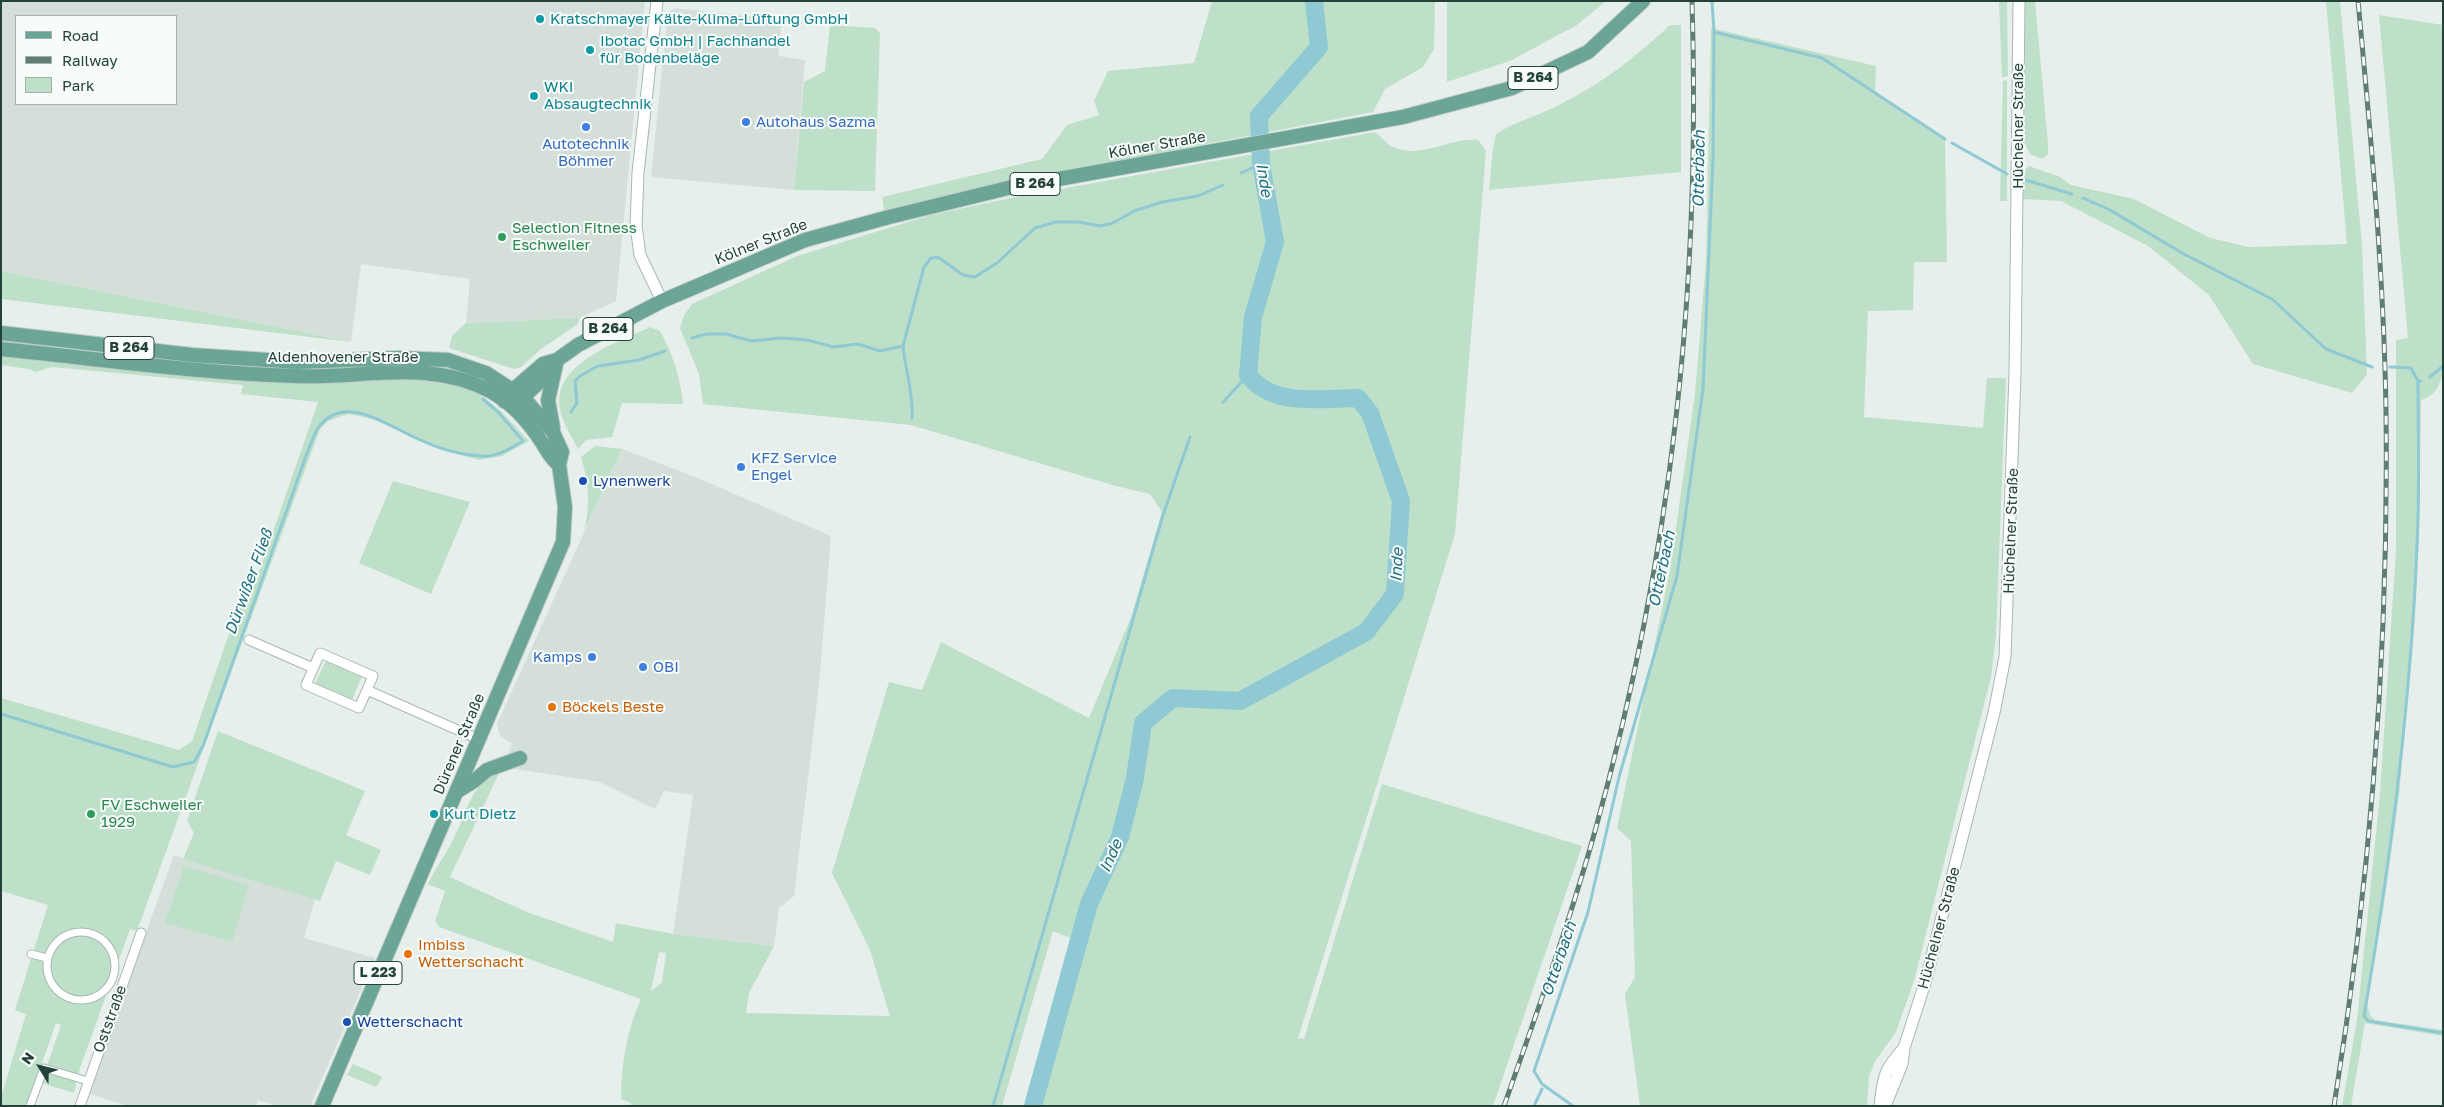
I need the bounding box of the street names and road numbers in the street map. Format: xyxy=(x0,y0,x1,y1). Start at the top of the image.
street label: Hüchelner Straße xyxy=(2009,63,2027,189)
road number: B 264 xyxy=(1508,66,1558,90)
street label: Kölner Straße xyxy=(1107,128,1207,162)
road number: B 264 xyxy=(1010,172,1060,195)
street label: Kölner Straße xyxy=(712,215,810,269)
road number: B 264 xyxy=(583,318,633,340)
road number: B 264 xyxy=(104,336,154,359)
street label: Aldenhovener Straße xyxy=(268,348,418,366)
street label: Hüchelner Straße xyxy=(2000,468,2022,594)
street label: Dürener Straße xyxy=(430,691,488,797)
street label: Hüchelner Straße xyxy=(1914,865,1964,991)
road number: L 223 xyxy=(354,961,402,984)
street label: Oststraße xyxy=(89,983,131,1055)

